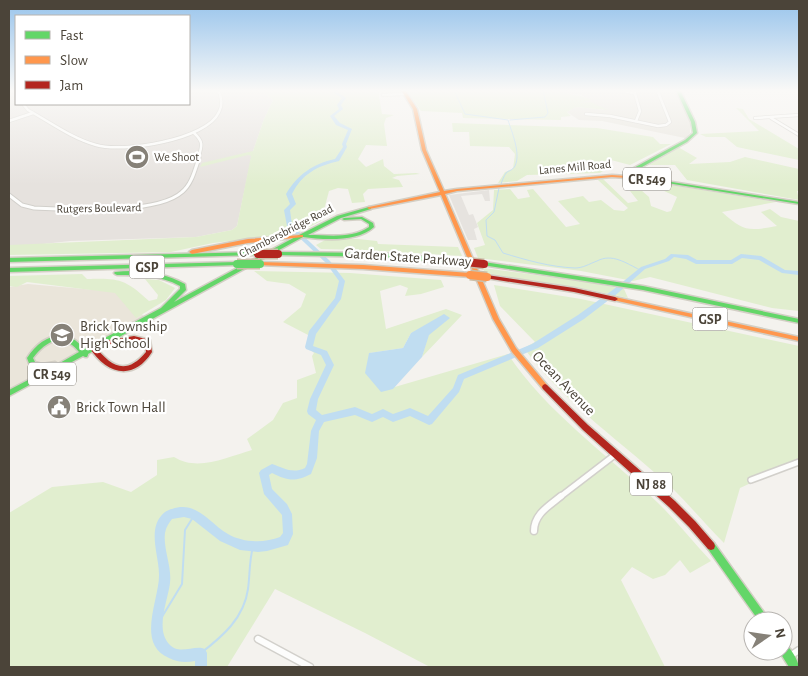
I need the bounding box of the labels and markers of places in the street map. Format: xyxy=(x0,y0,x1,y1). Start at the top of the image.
sports icon: We Shoot xyxy=(124,144,150,170)
place label: We Shoot xyxy=(154,151,199,163)
place label: Brick Township High School xyxy=(80,319,167,351)
school or university icon: Brick Township High School xyxy=(49,322,75,348)
public building icon: Brick Town Hall xyxy=(46,394,72,420)
place label: Brick Town Hall xyxy=(76,400,166,415)

